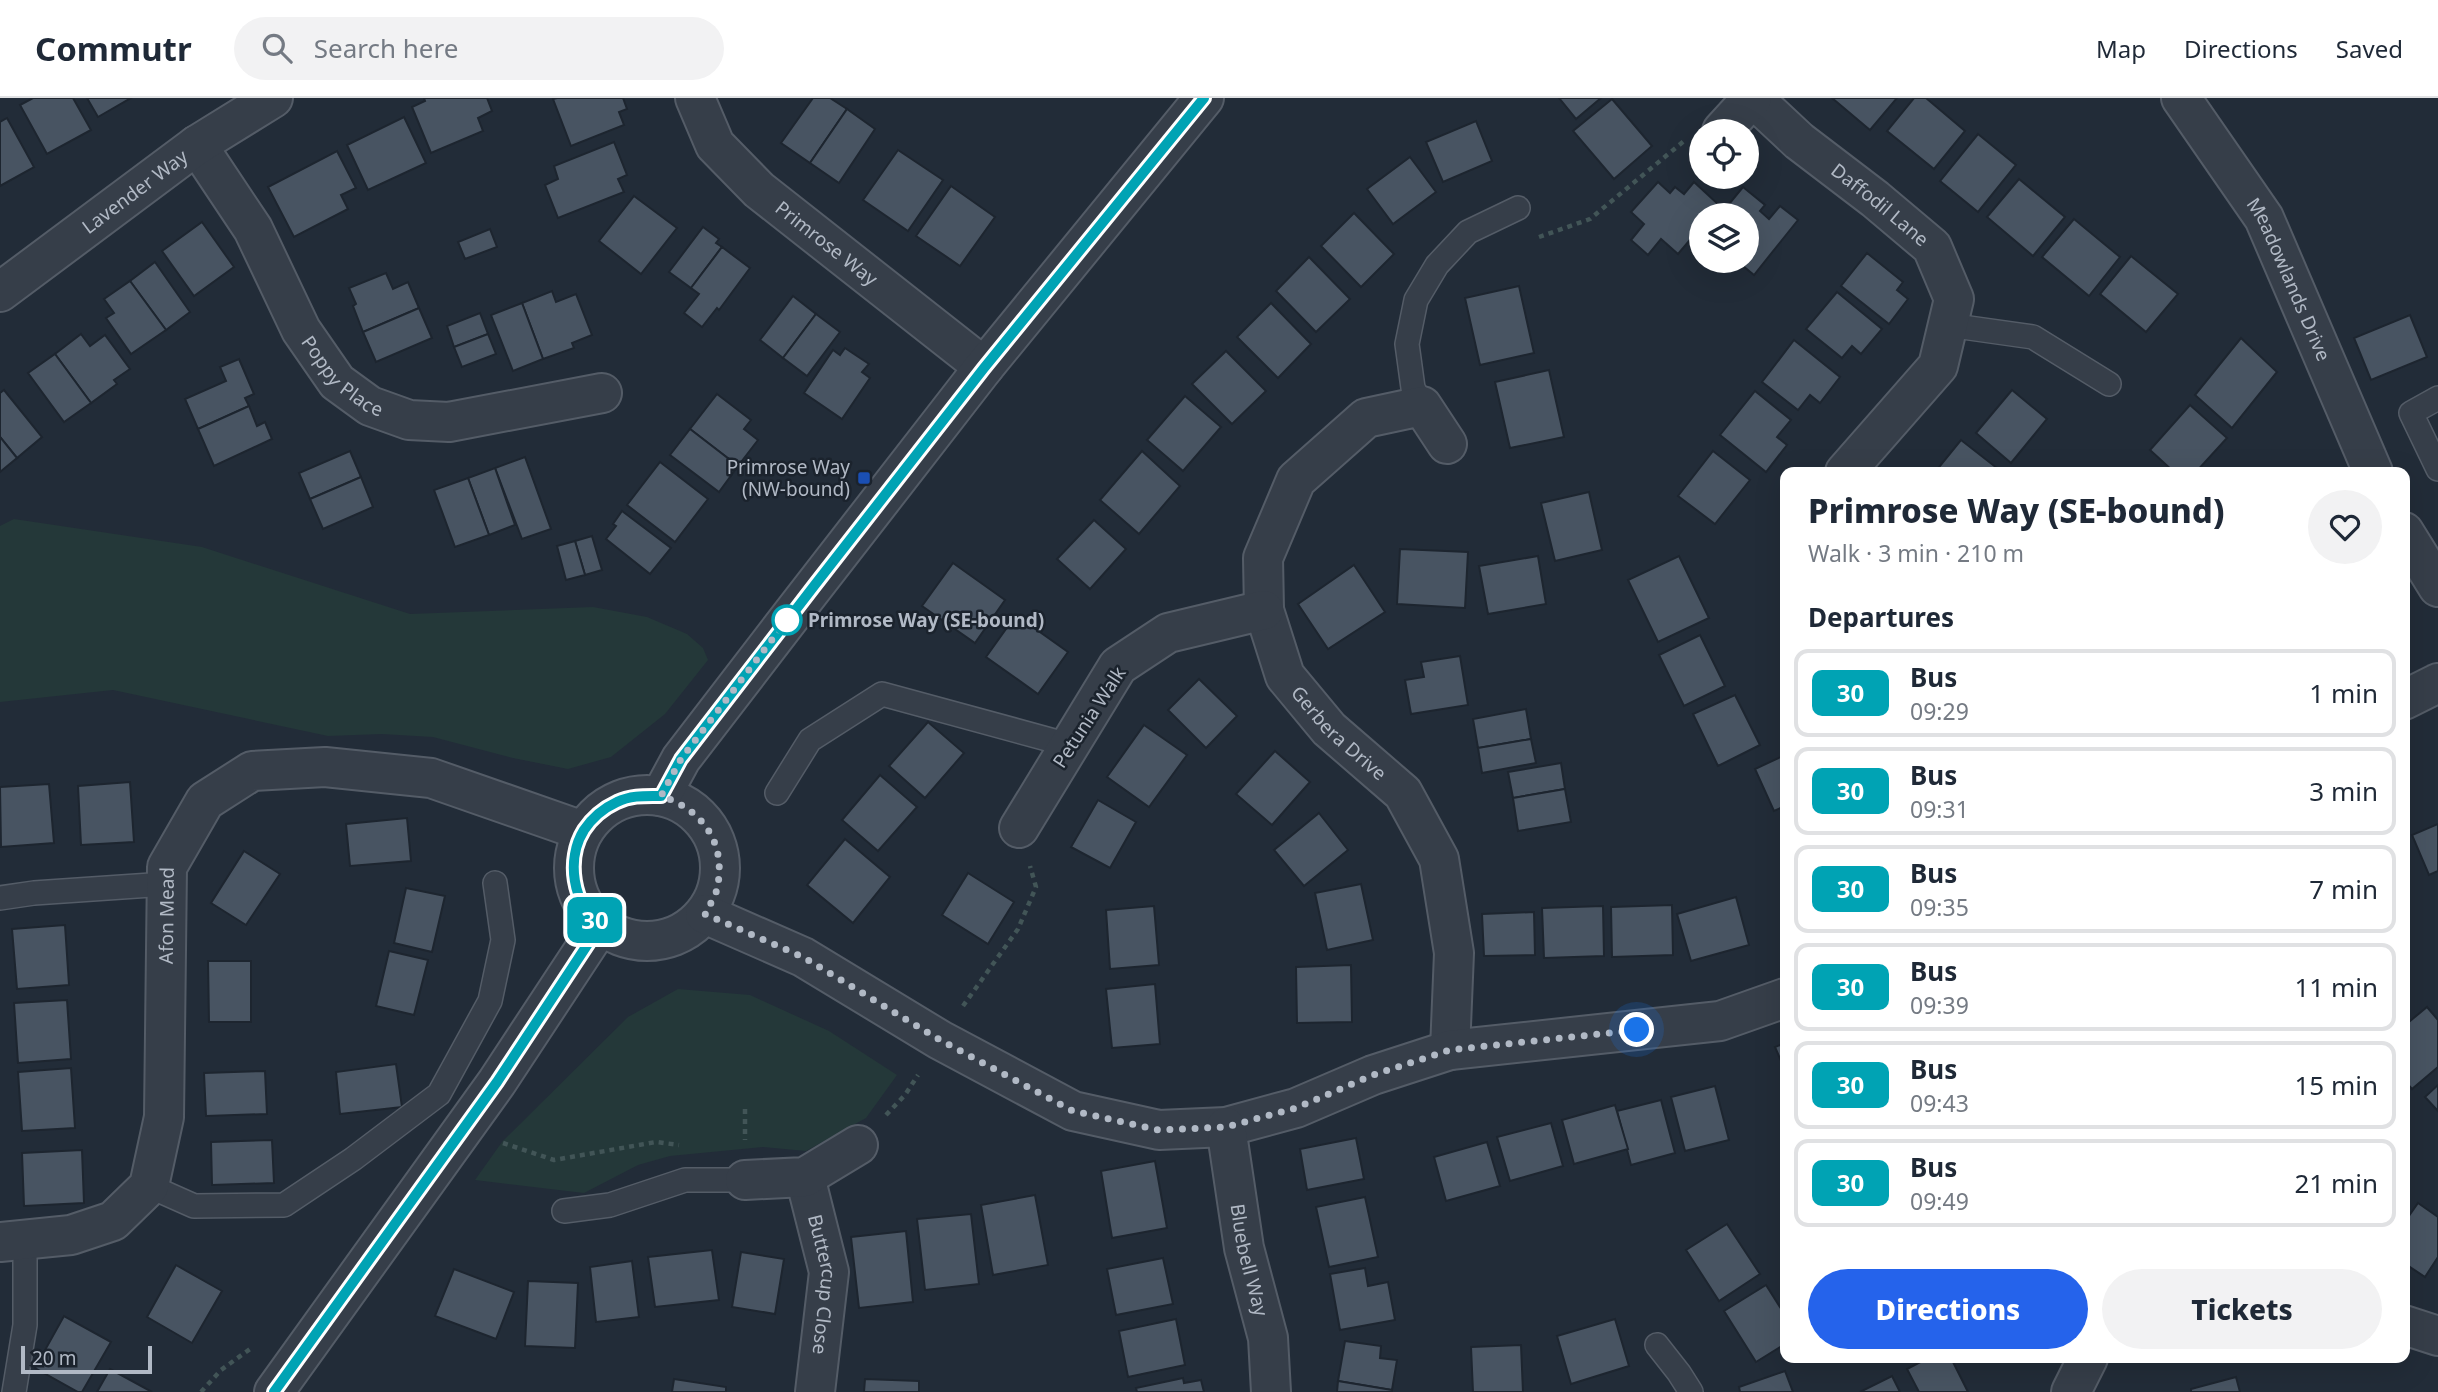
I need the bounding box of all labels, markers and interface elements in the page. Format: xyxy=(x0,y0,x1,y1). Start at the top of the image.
search box xyxy=(234,17,724,80)
text: Commutr xyxy=(35,26,192,71)
icon: search xyxy=(258,29,296,67)
text: Search here xyxy=(314,30,458,66)
text: Map xyxy=(2096,32,2146,65)
text: Directions xyxy=(2184,32,2298,65)
text: Saved xyxy=(2336,32,2403,65)
map controls xyxy=(1689,119,1759,273)
button: locate xyxy=(1689,119,1759,189)
street label: Lavender Way xyxy=(77,143,193,240)
street label: Daffodil Lane xyxy=(1826,157,1934,252)
street label: Meadowlands Drive xyxy=(2241,192,2337,365)
street label: Primrose Way xyxy=(770,195,883,292)
button: layers xyxy=(1689,203,1759,273)
street label: Poppy Place xyxy=(296,330,387,423)
place label: Primrose Way (NW-bound) xyxy=(727,454,850,502)
marker: Primrose Way (NW-bound) xyxy=(856,470,872,486)
text: Primrose Way (SE-bound) xyxy=(1808,488,2224,533)
button: heart xyxy=(2308,490,2382,564)
text: Walk · 3 min · 210 m xyxy=(1808,537,2024,569)
text: Departures xyxy=(1808,599,1954,635)
marker: Primrose Way (SE-bound) xyxy=(772,605,802,635)
place label: Primrose Way (SE-bound) xyxy=(808,607,1044,633)
text: Bus xyxy=(1910,659,1957,695)
street label: Petunia Walk xyxy=(1046,661,1132,773)
text: 1 min xyxy=(2309,675,2378,711)
text: 30 xyxy=(1837,676,1864,709)
street label: Gerbera Drive xyxy=(1285,680,1392,786)
text: 09:29 xyxy=(1910,695,1969,727)
text: Bus xyxy=(1910,757,1957,793)
text: 3 min xyxy=(2309,773,2378,809)
text: 30 xyxy=(1837,774,1864,807)
text: 09:31 xyxy=(1910,793,1969,825)
text: Bus xyxy=(1910,855,1957,891)
street label: Afon Mead xyxy=(153,867,180,964)
text: 7 min xyxy=(2309,871,2378,907)
text: 30 xyxy=(1837,872,1864,905)
text: 09:35 xyxy=(1910,891,1969,923)
line badge: 30 xyxy=(564,897,626,943)
text: 30 xyxy=(581,903,609,936)
text: Bus xyxy=(1910,953,1957,989)
text: 11 min xyxy=(2294,969,2378,1005)
text: 30 xyxy=(1837,970,1864,1003)
text: 09:39 xyxy=(1910,989,1969,1021)
your location xyxy=(1619,1012,1654,1047)
text: Bus xyxy=(1910,1051,1957,1087)
text: 15 min xyxy=(2294,1067,2378,1103)
text: 30 xyxy=(1837,1068,1864,1101)
text: 09:43 xyxy=(1910,1087,1969,1119)
text: Bus xyxy=(1910,1149,1957,1185)
text: 21 min xyxy=(2294,1165,2378,1201)
text: 30 xyxy=(1837,1166,1864,1199)
text: 09:49 xyxy=(1910,1185,1969,1217)
street label: Bluebell Way xyxy=(1225,1202,1275,1319)
street label: Buttercup Close xyxy=(802,1212,842,1356)
button: Directions xyxy=(1808,1269,2088,1349)
button: Tickets xyxy=(2102,1269,2382,1349)
scale bar xyxy=(21,1343,152,1375)
text: 20 m xyxy=(32,1345,76,1371)

